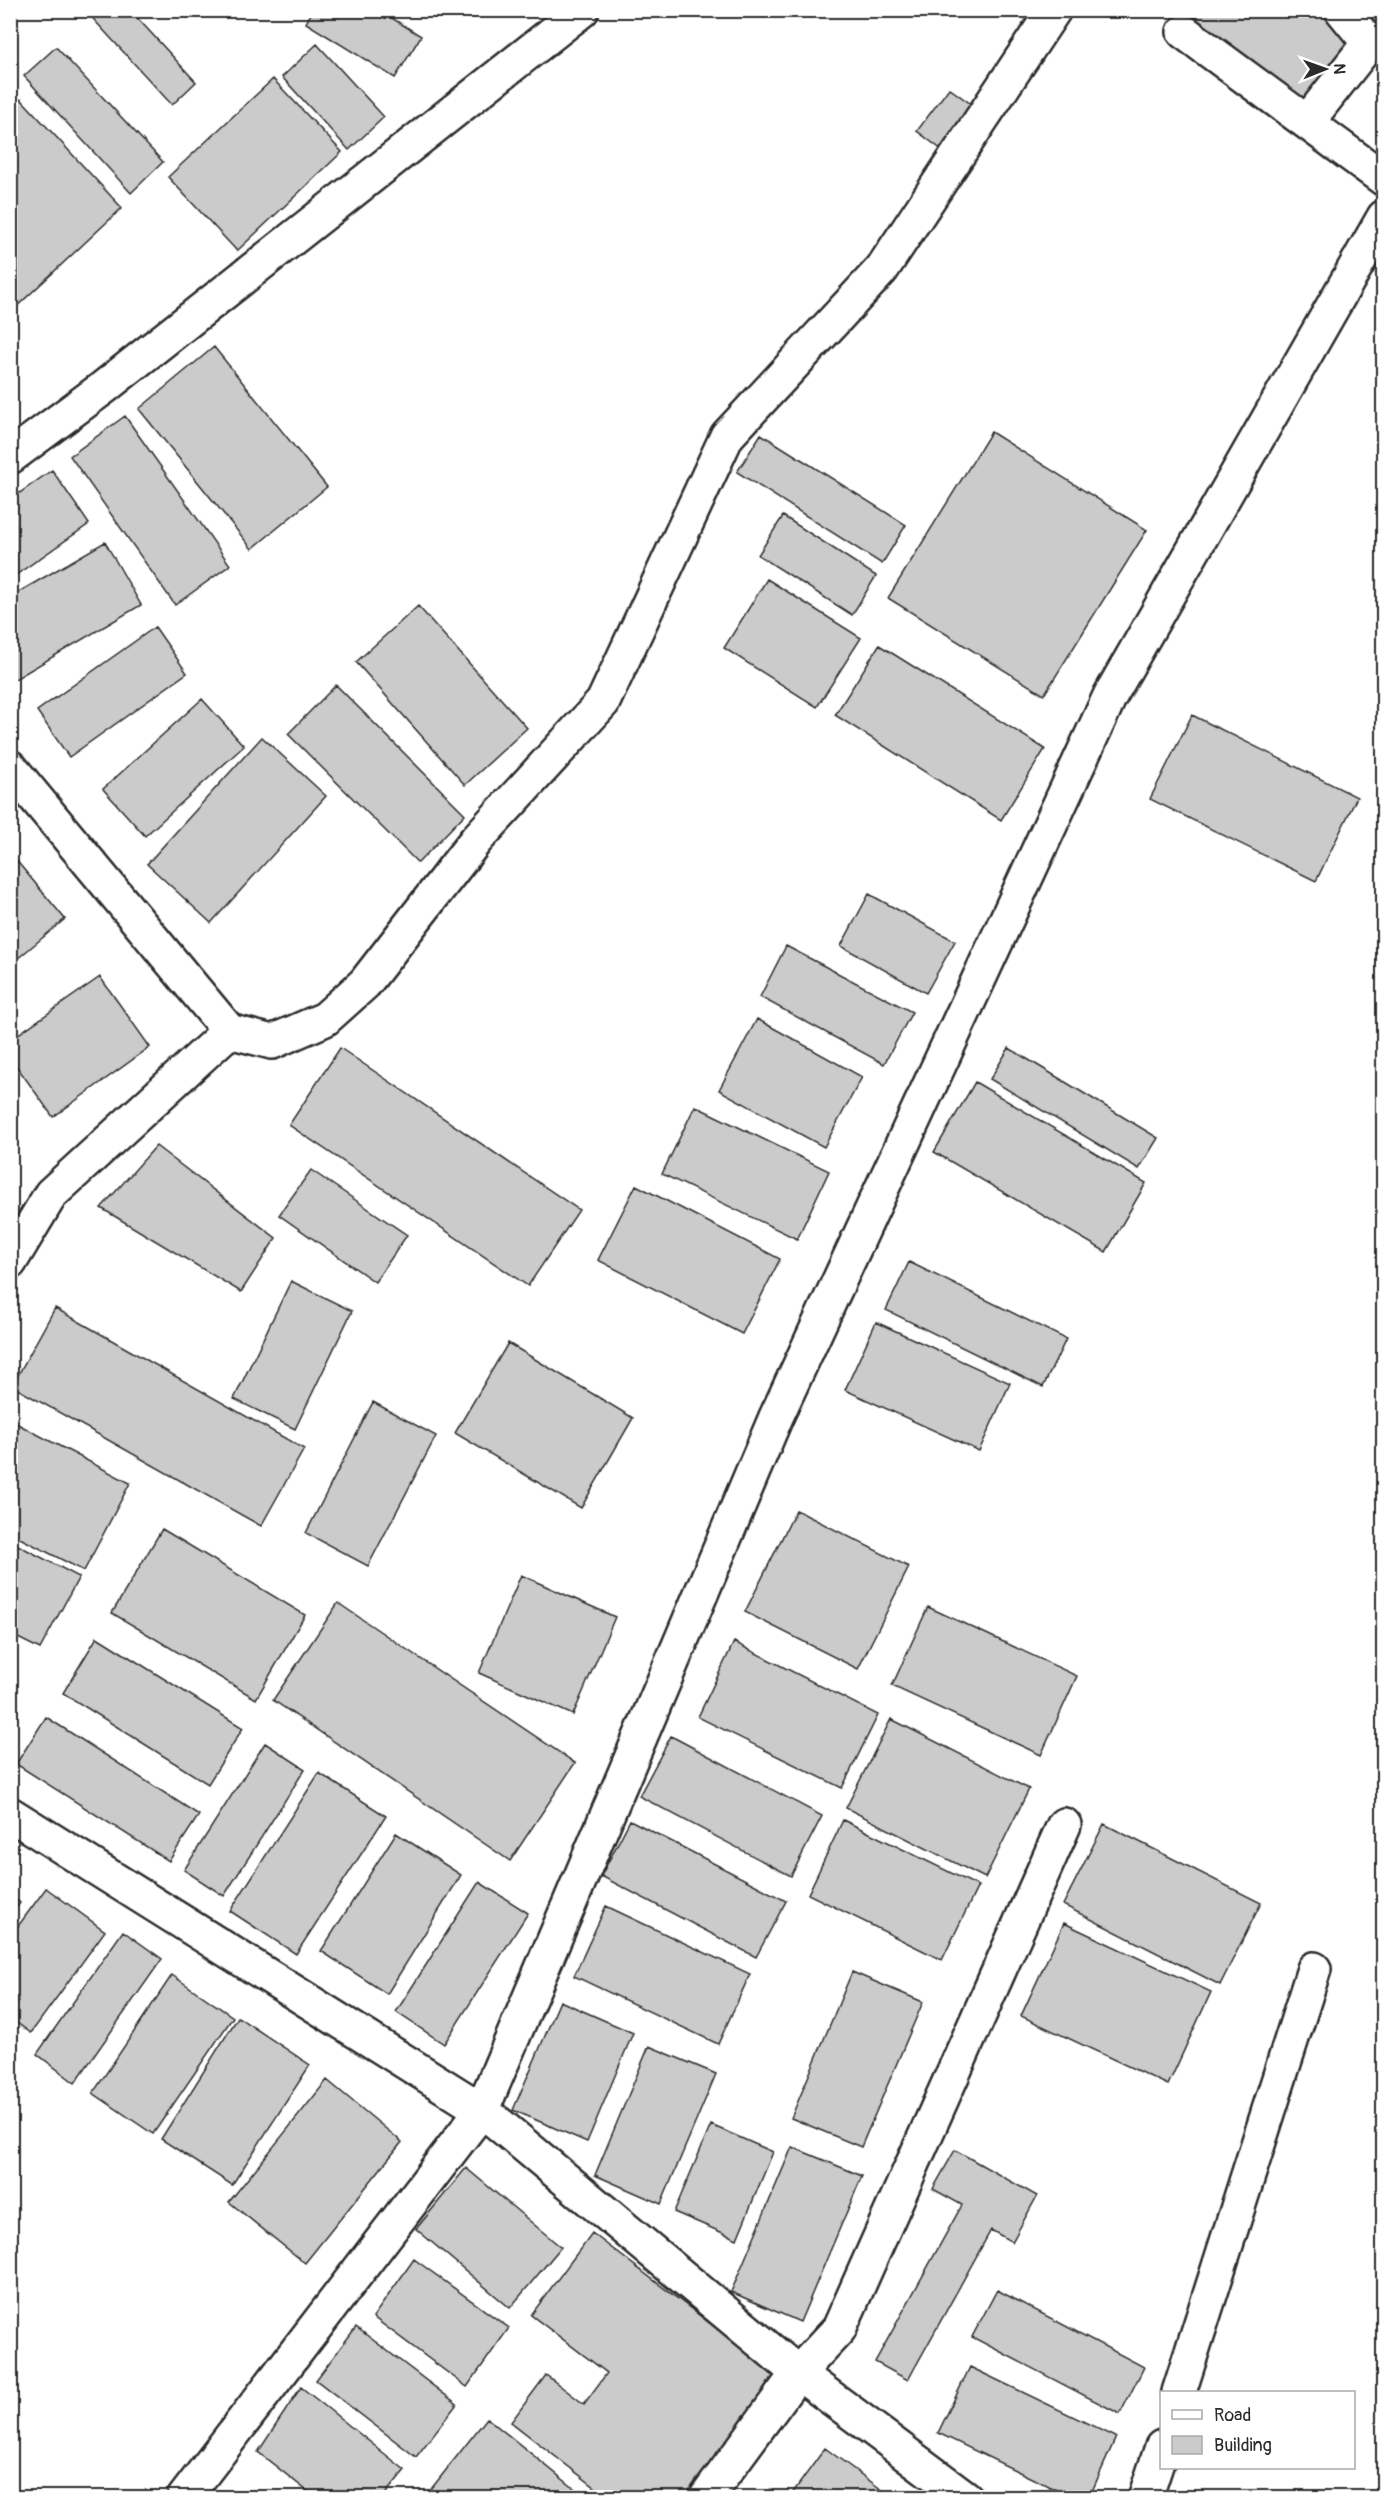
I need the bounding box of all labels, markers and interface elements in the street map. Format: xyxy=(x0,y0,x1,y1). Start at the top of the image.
north arrow xyxy=(1295,39,1355,99)
text: N xyxy=(1329,63,1349,75)
legend xyxy=(1160,2391,1355,2469)
text: Road xyxy=(1214,2404,1251,2427)
text: Building xyxy=(1214,2434,1272,2457)

